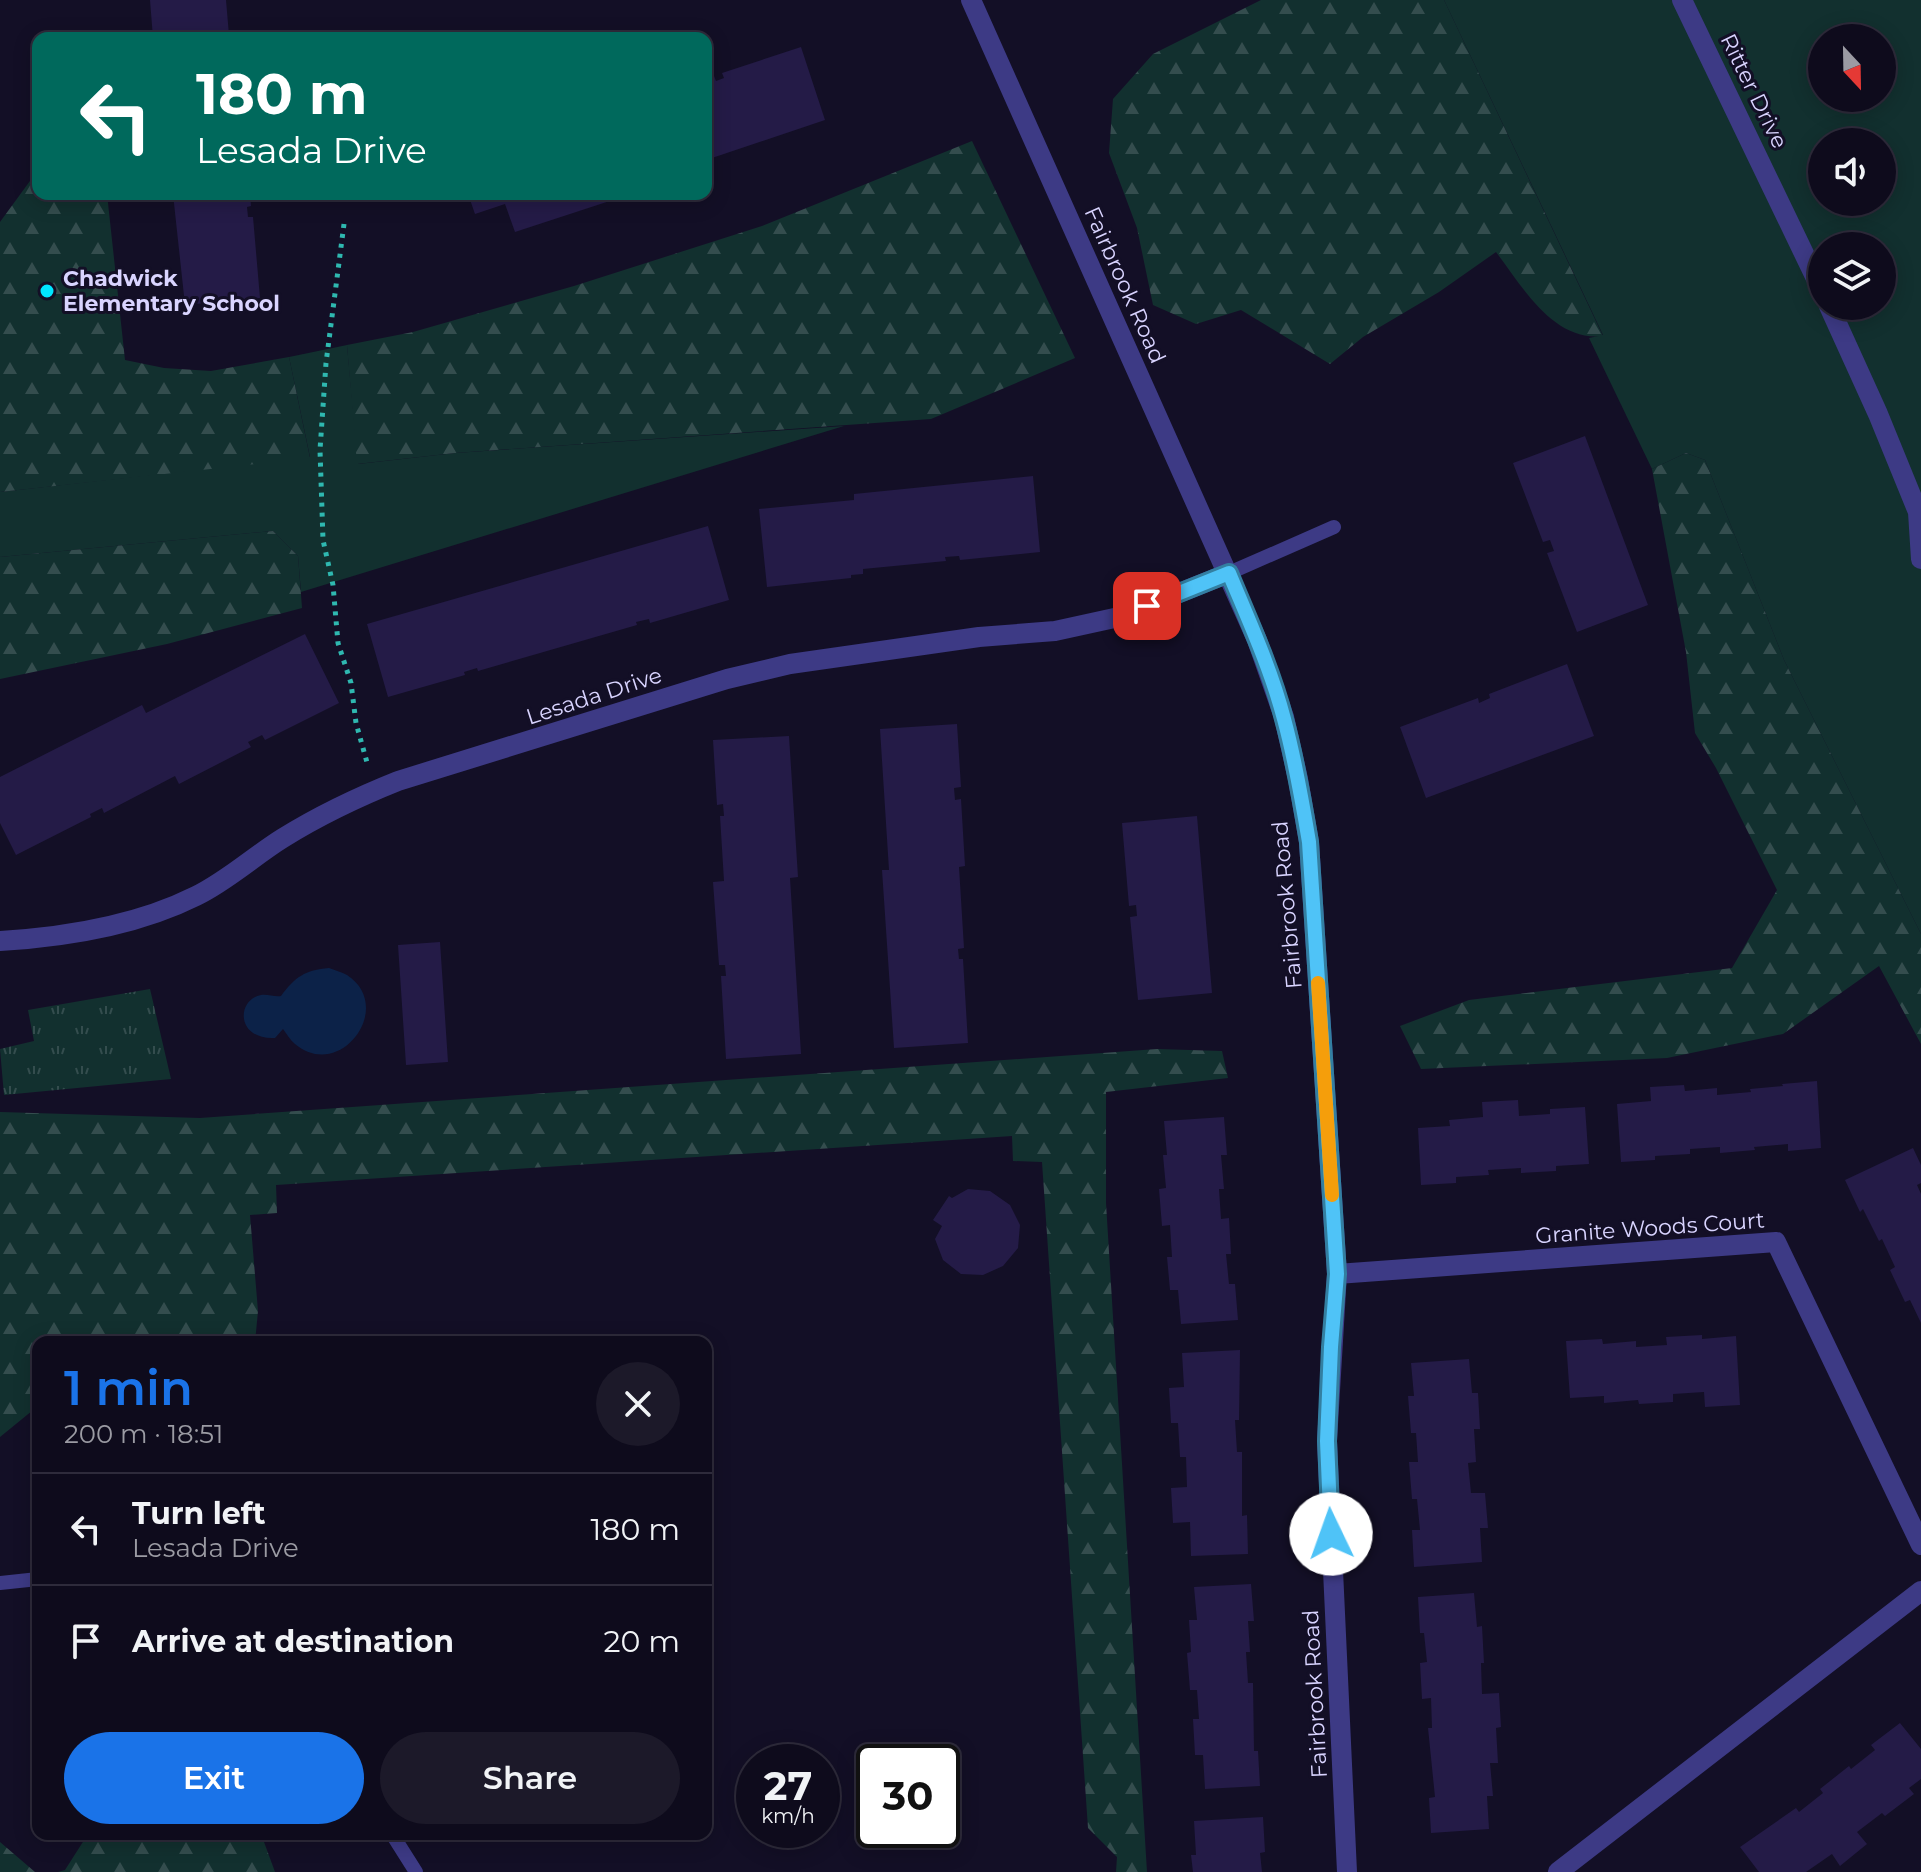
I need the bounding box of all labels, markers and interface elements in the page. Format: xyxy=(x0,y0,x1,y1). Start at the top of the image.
north arrow xyxy=(1808,24,1896,112)
map controls xyxy=(1808,24,1896,320)
street label: Ritter Drive xyxy=(1715,29,1793,153)
text: 180 m xyxy=(196,60,368,128)
icon: left xyxy=(64,64,168,168)
text: Lesada Drive xyxy=(196,128,427,172)
button: sound xyxy=(1808,128,1896,216)
street label: Fairbrook Road xyxy=(1078,203,1172,367)
button: layers xyxy=(1808,232,1896,320)
place label: Chadwick Elementary School xyxy=(63,265,280,317)
marker: Chadwick Elementary School xyxy=(38,282,56,300)
pin xyxy=(1113,572,1181,640)
icon: arrive xyxy=(1125,584,1169,628)
street label: Lesada Drive xyxy=(523,661,665,731)
street label: Fairbrook Road xyxy=(1266,820,1308,990)
street label: Granite Woods Court xyxy=(1534,1207,1766,1249)
text: 1 min xyxy=(64,1359,193,1417)
button: close xyxy=(596,1362,680,1446)
text: 200 m · 18:51 xyxy=(64,1418,223,1450)
position arrow xyxy=(1289,1492,1373,1576)
text: Turn left xyxy=(132,1495,265,1532)
icon: left xyxy=(64,1507,108,1551)
text: 180 m xyxy=(590,1511,680,1548)
text: Lesada Drive xyxy=(132,1532,299,1564)
street label: Fairbrook Road xyxy=(1297,1609,1333,1779)
icon: arrive xyxy=(64,1619,108,1663)
text: Arrive at destination xyxy=(132,1623,454,1660)
text: 20 m xyxy=(603,1623,680,1660)
button: Exit xyxy=(64,1732,364,1824)
button: Share xyxy=(380,1732,680,1824)
speed limit sign: 30 xyxy=(856,1744,960,1848)
text: 27 xyxy=(764,1761,812,1810)
text: km/h xyxy=(761,1804,815,1828)

